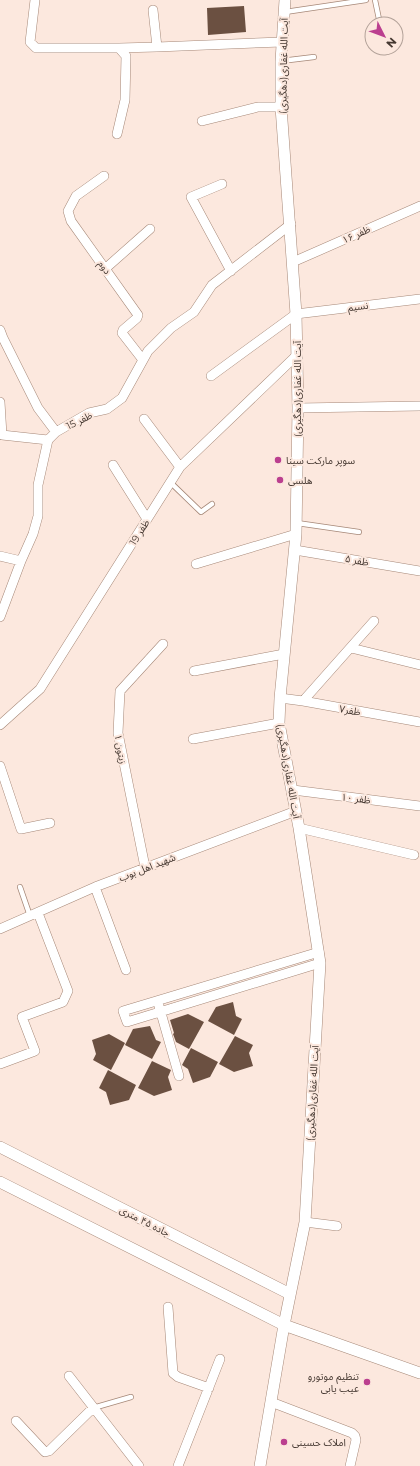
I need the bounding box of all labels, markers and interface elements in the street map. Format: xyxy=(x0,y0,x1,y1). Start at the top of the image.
north arrow xyxy=(364,16,404,56)
street label: آیت الله غفاری(دهگیری) xyxy=(276,17,291,114)
text: N xyxy=(383,35,400,51)
street label: ظفر ۱۶ xyxy=(340,222,373,246)
street label: دوم xyxy=(94,258,114,278)
street label: نسیم xyxy=(347,299,369,315)
street label: آیت الله غفاری(دهگیری) xyxy=(291,340,304,437)
street label: ظفر 15 xyxy=(64,408,95,433)
place label: سوپر مارکت سینا xyxy=(286,454,355,467)
marker: سوپر مارکت سینا xyxy=(273,455,283,465)
place label: هلسی xyxy=(288,474,313,487)
marker: هلسی xyxy=(275,475,285,485)
street label: ظفر 19 xyxy=(126,517,152,548)
street label: ظفر ۵ xyxy=(344,552,370,569)
street label: ظفر۷ xyxy=(338,702,362,719)
street label: آیت الله غفاری(دهگیری) xyxy=(274,723,303,821)
street label: زیتون ۱ xyxy=(112,733,130,765)
street label: ظفر ۱۰ xyxy=(340,790,372,807)
street label: شهید اهل بوب xyxy=(117,851,178,884)
street label: آیت الله غفاری(دهگیری) xyxy=(303,1044,322,1141)
street label: جاده ۴۵ متری xyxy=(117,1203,172,1240)
place label: تنظیم موتورو عیب یابی xyxy=(308,1370,359,1395)
marker: تنظیم موتورو عیب یابی xyxy=(362,1377,372,1387)
place label: املاک حسینی xyxy=(292,1436,346,1449)
marker: املاک حسینی xyxy=(279,1437,289,1447)

